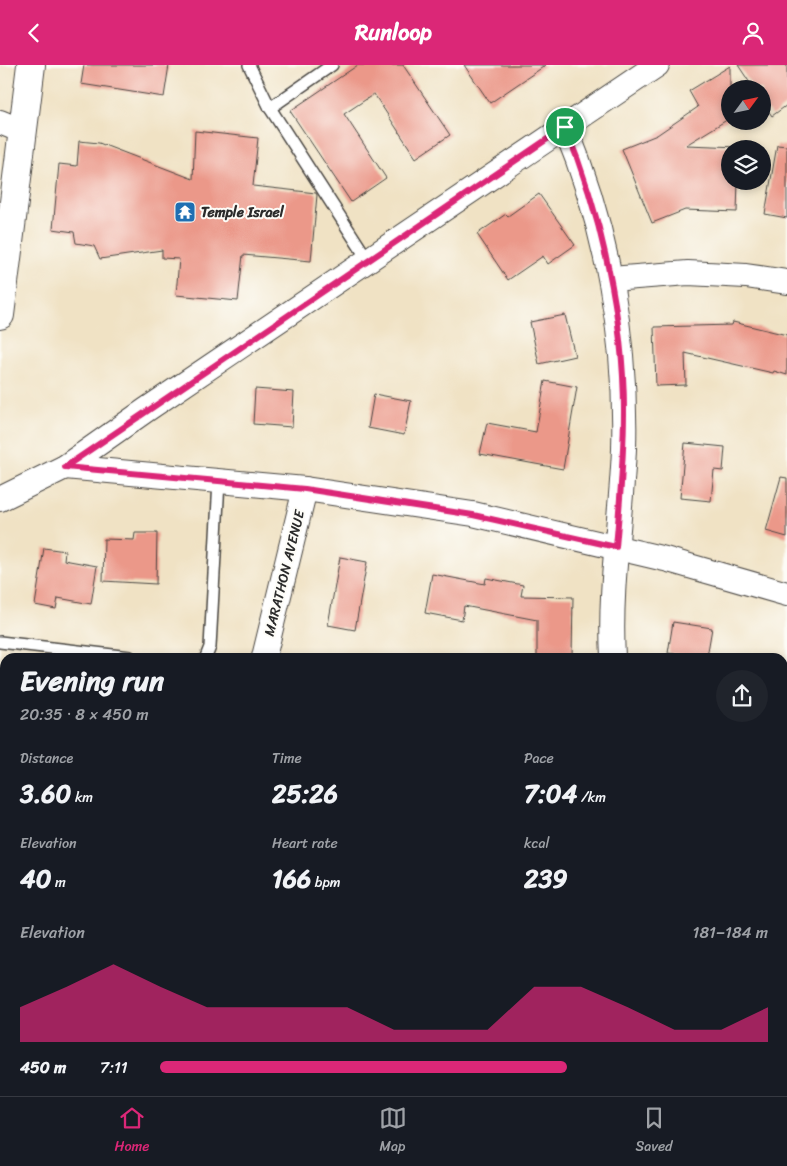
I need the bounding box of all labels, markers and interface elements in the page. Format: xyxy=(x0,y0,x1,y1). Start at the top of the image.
text: Runloop xyxy=(355,13,432,52)
icon: back xyxy=(20,19,48,47)
icon: person xyxy=(739,19,767,47)
north arrow xyxy=(721,80,771,130)
map controls xyxy=(721,80,771,190)
pin xyxy=(544,106,586,148)
icon: arrive xyxy=(551,113,579,141)
button: layers xyxy=(721,140,771,190)
temple icon: Temple Israel xyxy=(173,200,197,224)
place label: Temple Israel xyxy=(201,200,285,225)
street label: MARATHON AVENUE xyxy=(257,506,313,639)
text: Evening run xyxy=(20,656,164,705)
button: share xyxy=(716,670,768,722)
text: 20:35 · 8 × 450 m xyxy=(20,700,149,729)
text: Distance xyxy=(20,746,73,771)
text: Time xyxy=(272,746,302,771)
text: Pace xyxy=(524,746,554,771)
text: 3.60 xyxy=(20,771,71,816)
text: 25:26 xyxy=(272,771,338,816)
text: 7:04 xyxy=(524,771,577,816)
text: km xyxy=(71,785,93,810)
text: /km xyxy=(577,785,606,810)
text: Elevation xyxy=(20,831,77,856)
text: Heart rate xyxy=(272,831,338,856)
text: kcal xyxy=(524,831,549,856)
text: 40 xyxy=(20,856,51,901)
text: 166 xyxy=(272,856,311,901)
text: 239 xyxy=(524,856,568,901)
text: m xyxy=(51,870,66,895)
text: bpm xyxy=(311,870,341,895)
text: Elevation xyxy=(20,918,85,947)
text: 181–184 m xyxy=(693,918,768,947)
text: 450 m xyxy=(20,1053,66,1082)
text: 7:11 xyxy=(100,1053,128,1082)
tab: Home xyxy=(115,1104,150,1159)
tab: Map xyxy=(379,1104,407,1159)
tab: Saved xyxy=(636,1104,672,1159)

